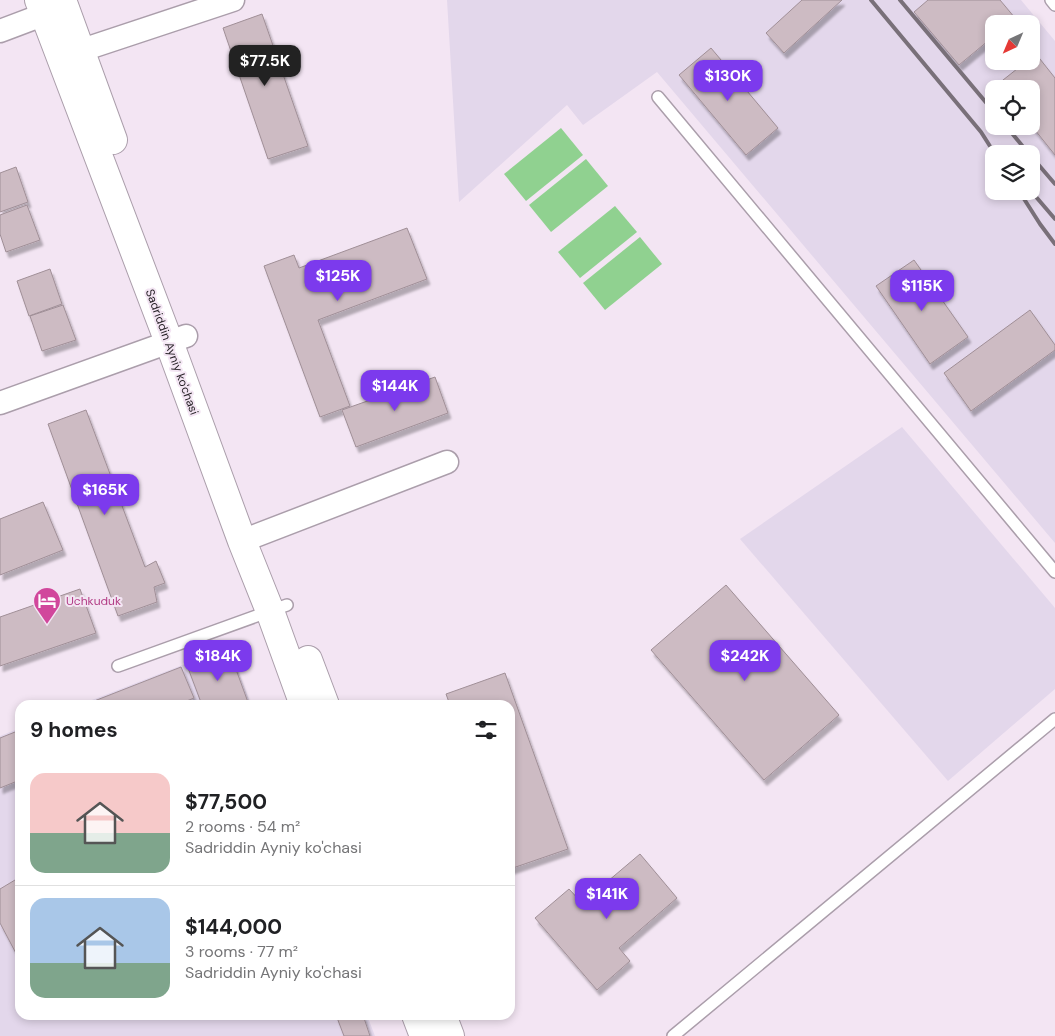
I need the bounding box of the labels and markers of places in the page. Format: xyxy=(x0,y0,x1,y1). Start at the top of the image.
pin: $77.5K xyxy=(224,44,306,87)
pin: $130K xyxy=(693,59,763,102)
pin: $125K xyxy=(303,260,373,302)
pin: $115K xyxy=(887,270,957,312)
pin: $144K xyxy=(360,370,430,412)
pin: $165K xyxy=(70,474,140,516)
hotel icon: Uchkuduk xyxy=(32,586,62,625)
place label: Uchkuduk xyxy=(66,593,121,609)
pin: $184K xyxy=(183,640,253,682)
pin: $242K xyxy=(710,640,780,682)
pin: $141K xyxy=(572,878,642,920)

